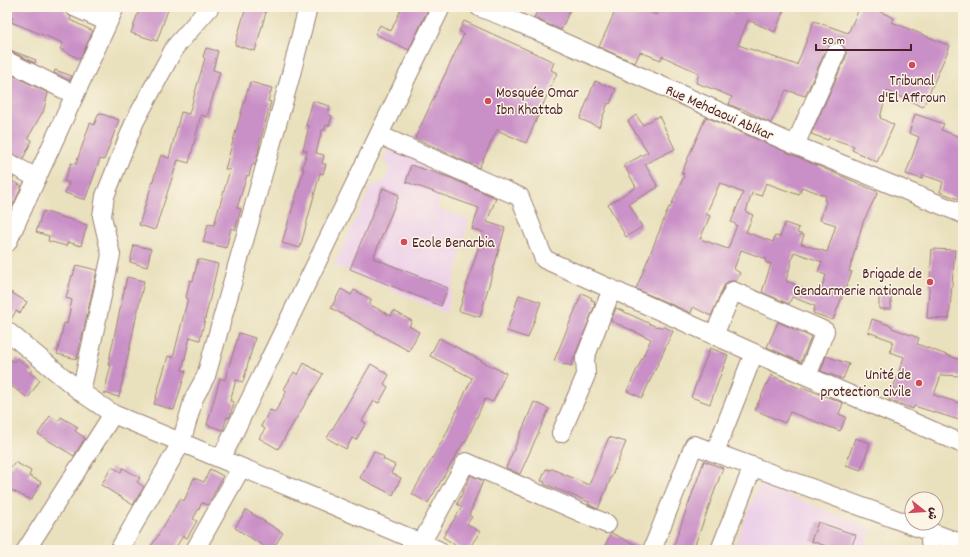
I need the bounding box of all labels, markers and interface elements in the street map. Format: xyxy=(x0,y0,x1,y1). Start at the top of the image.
scale bar xyxy=(816,26,911,52)
text: 50 m xyxy=(822,33,845,50)
marker: Tribunal d'El Affroun xyxy=(907,60,917,70)
place label: Tribunal d'El Affroun xyxy=(878,71,946,110)
street label: Rue Mehdaoui Ablkar xyxy=(662,80,777,148)
place label: Mosquée Omar Ibn Khattab xyxy=(496,83,579,122)
marker: Mosquée Omar Ibn Khattab xyxy=(483,96,493,106)
place label: Ecole Benarbia xyxy=(412,233,496,255)
marker: Ecole Benarbia xyxy=(399,237,409,247)
place label: Brigade de Gendarmerie nationale xyxy=(793,264,922,303)
marker: Brigade de Gendarmerie nationale xyxy=(925,277,935,287)
place label: Unité de protection civile xyxy=(820,365,911,404)
marker: Unité de protection civile xyxy=(914,378,924,388)
north arrow xyxy=(904,491,944,531)
text: ش xyxy=(922,505,941,521)

